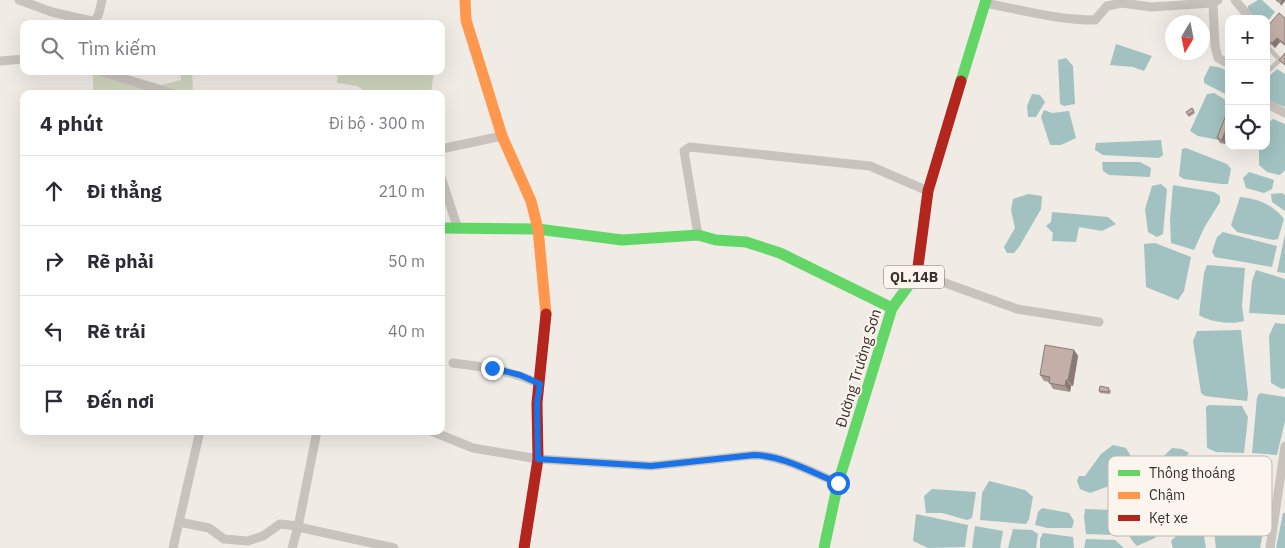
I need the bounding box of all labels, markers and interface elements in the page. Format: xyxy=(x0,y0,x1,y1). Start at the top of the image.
north arrow xyxy=(1165,15,1210,60)
map controls xyxy=(1225,15,1270,150)
button: + xyxy=(1225,15,1270,60)
search box xyxy=(20,20,445,75)
icon: search xyxy=(38,34,66,62)
text: Tìm kiếm xyxy=(78,36,156,60)
button: − xyxy=(1225,60,1270,105)
button: locate xyxy=(1225,105,1270,150)
text: 4 phút xyxy=(40,109,103,137)
text: Đi bộ · 300 m xyxy=(329,113,425,133)
icon: ahead xyxy=(40,177,68,205)
text: Đi thẳng xyxy=(87,179,161,203)
text: 210 m xyxy=(378,181,425,201)
icon: right xyxy=(40,247,68,275)
text: Rẽ phải xyxy=(87,249,154,273)
text: 50 m xyxy=(388,251,425,271)
road number: QL.14B xyxy=(884,266,944,288)
street label: Đường Trường Sơn xyxy=(831,306,885,430)
icon: left xyxy=(40,317,68,345)
text: Rẽ trái xyxy=(87,319,146,343)
text: 40 m xyxy=(388,321,425,341)
route end xyxy=(481,357,504,380)
icon: arrive xyxy=(40,387,68,415)
text: Đến nơi xyxy=(87,389,154,413)
legend xyxy=(1108,456,1272,536)
text: Thông thoáng xyxy=(1149,464,1236,482)
route start xyxy=(827,472,850,495)
text: Chậm xyxy=(1149,486,1185,504)
text: Kẹt xe xyxy=(1149,509,1188,527)

